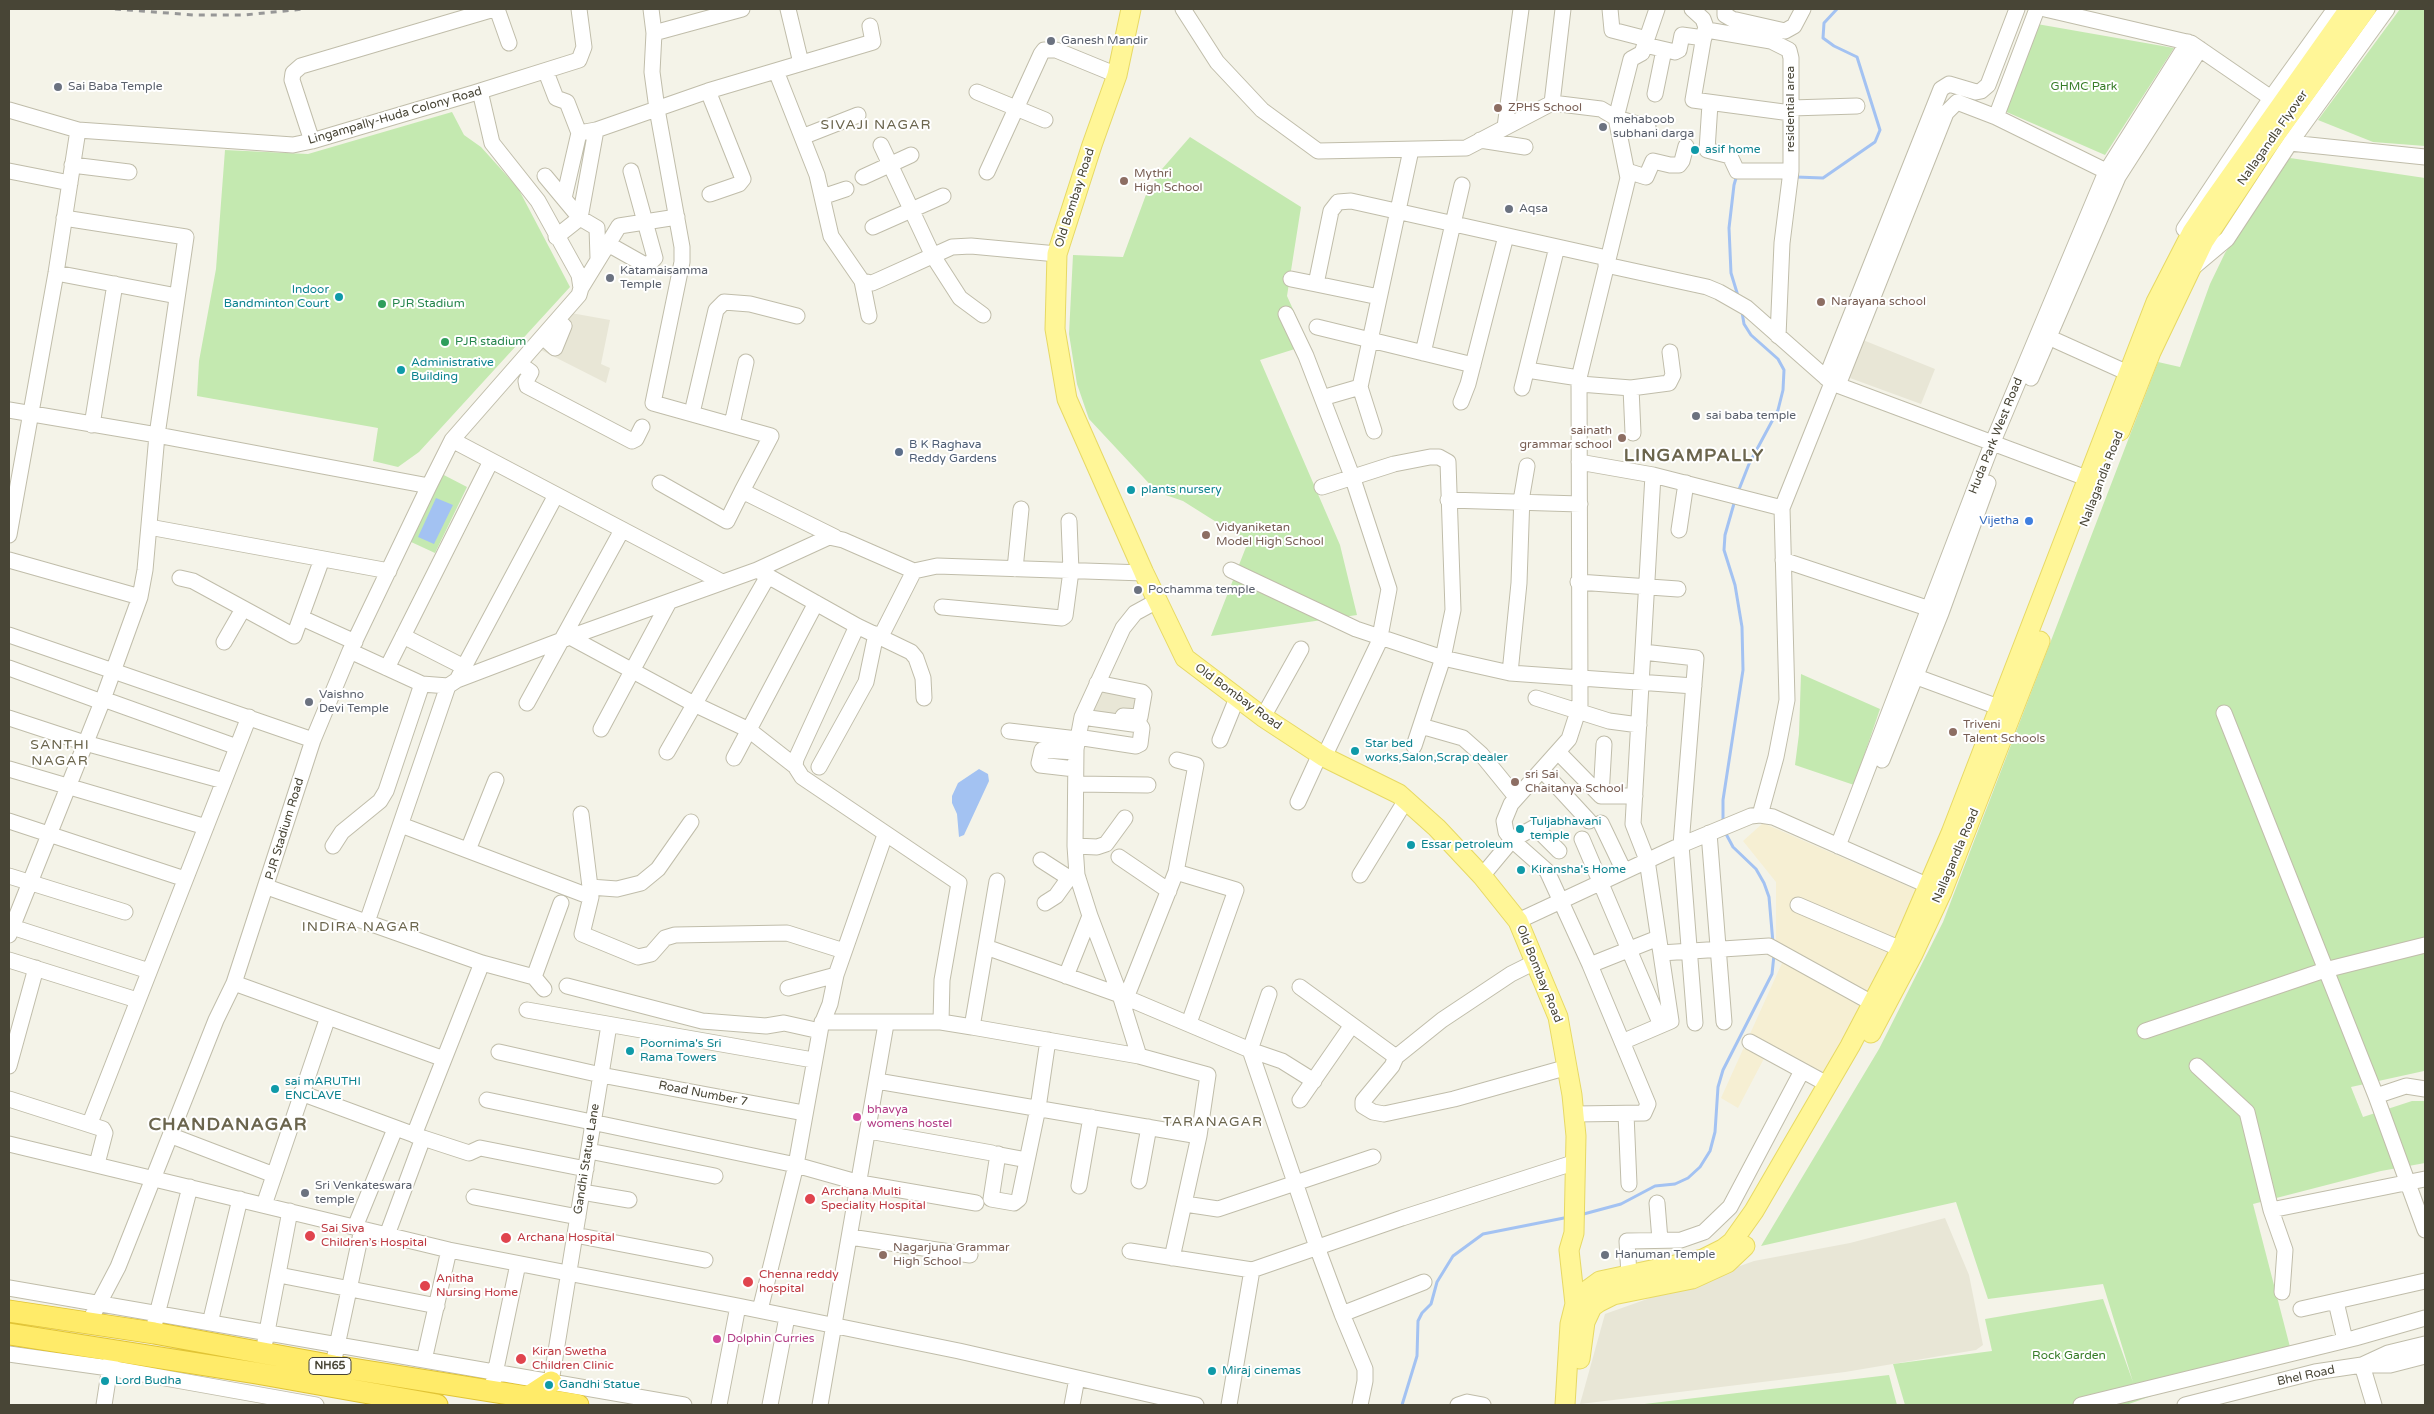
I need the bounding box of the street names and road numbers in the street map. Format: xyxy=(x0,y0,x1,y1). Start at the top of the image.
street label: residential area xyxy=(1784,66,1798,152)
street label: Lingampally-Huda Colony Road xyxy=(306,84,484,148)
street label: Nallagandla Flyover xyxy=(2235,88,2311,188)
street label: Old Bombay Road xyxy=(1052,146,1098,250)
street label: Huda Park West Road xyxy=(1966,376,2026,496)
street label: Nallagandla Road xyxy=(2077,429,2127,529)
street label: Old Bombay Road xyxy=(1192,661,1284,733)
street label: PJR Stadium Road xyxy=(263,776,307,882)
street label: Nallagandla Road xyxy=(1930,807,1982,905)
street label: Old Bombay Road xyxy=(1513,923,1565,1025)
street label: Road Number 7 xyxy=(657,1078,749,1110)
street label: Gandhi Statue Lane xyxy=(571,1103,603,1215)
road number: NH65 xyxy=(309,1358,351,1374)
street label: Bhel Road xyxy=(2276,1363,2336,1389)

